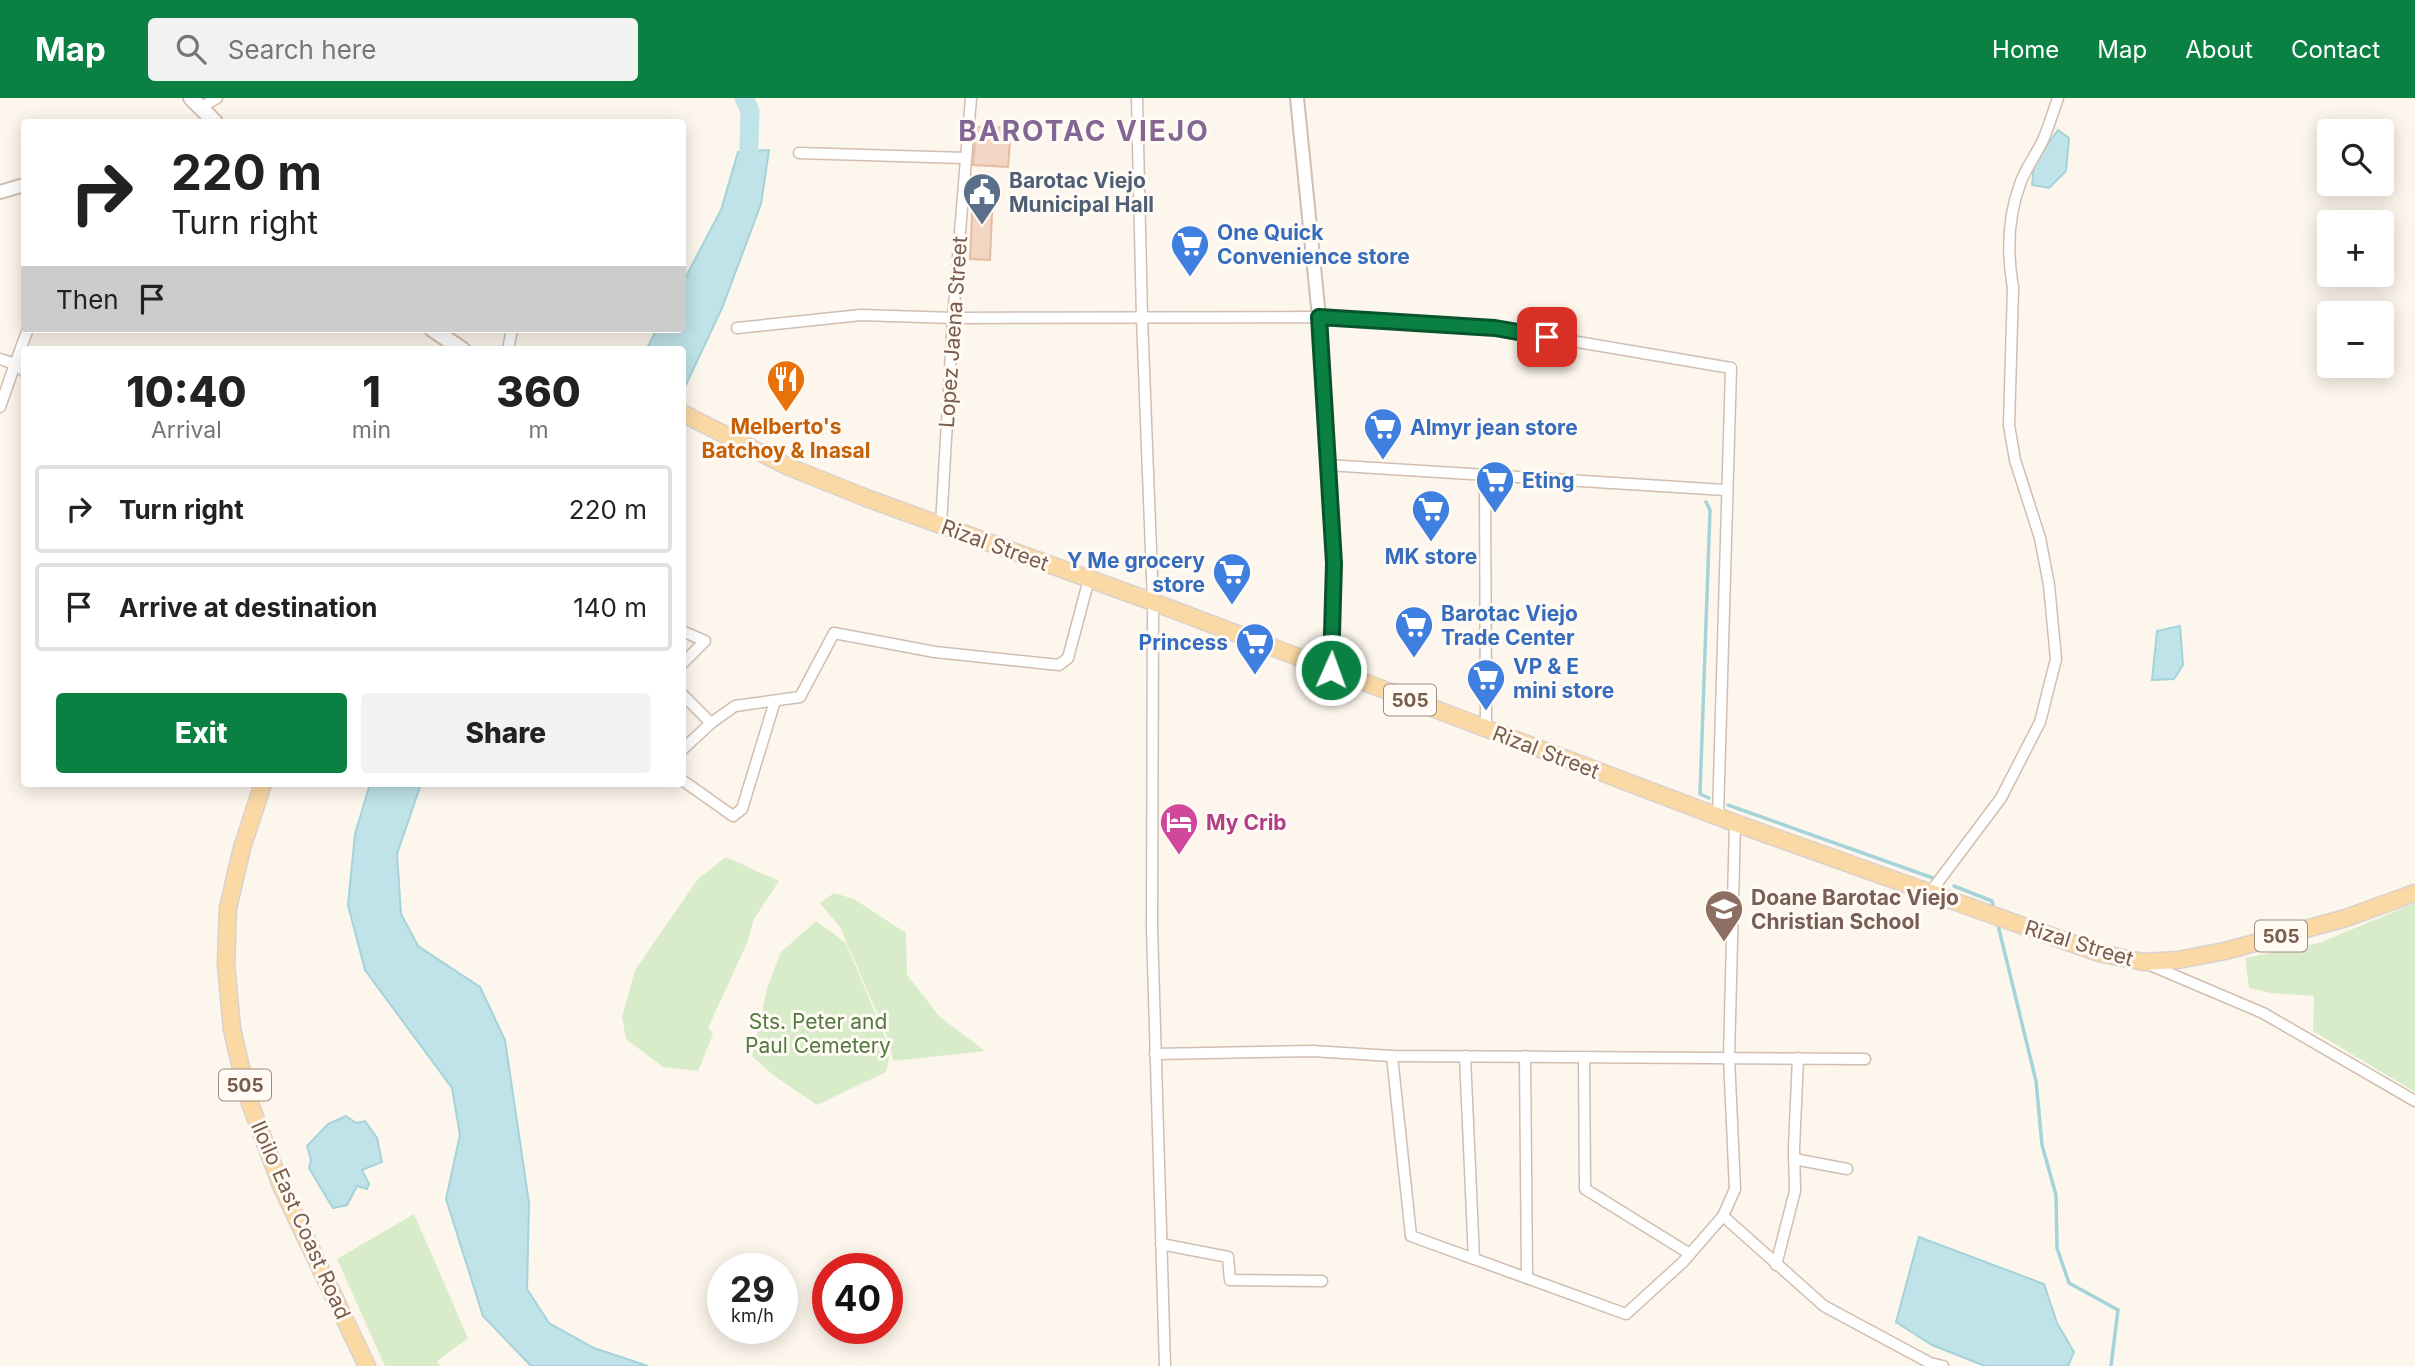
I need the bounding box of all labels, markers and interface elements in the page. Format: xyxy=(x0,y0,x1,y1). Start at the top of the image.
search box xyxy=(148,18,638,81)
text: Map xyxy=(35,29,106,69)
icon: search xyxy=(172,30,210,68)
text: Search here xyxy=(228,34,376,65)
text: Home xyxy=(1992,35,2059,64)
text: Map xyxy=(2097,35,2147,64)
text: About xyxy=(2185,35,2253,64)
text: Contact xyxy=(2291,35,2380,64)
district label: BAROTAC VIEJO xyxy=(958,114,1210,148)
map controls xyxy=(2317,119,2394,378)
button: search xyxy=(2317,119,2394,196)
text: 220 m xyxy=(171,143,322,202)
icon: right xyxy=(56,147,147,238)
place label: Barotac Viejo Municipal Hall xyxy=(1009,168,1154,217)
public building icon: Barotac Viejo Municipal Hall xyxy=(961,171,1003,226)
text: Turn right xyxy=(171,203,318,242)
button: + xyxy=(2317,210,2394,287)
place label: One Quick Convenience store xyxy=(1217,220,1410,269)
supermarket icon: One Quick Convenience store xyxy=(1169,223,1211,278)
street label: Lopez Jaena Street xyxy=(934,235,972,429)
icon: arrive xyxy=(133,280,171,318)
text: Then xyxy=(56,284,119,315)
button: − xyxy=(2317,301,2394,378)
pin xyxy=(1517,307,1577,367)
icon: arrive xyxy=(1528,318,1566,356)
restaurant icon: Melberto's Batchoy & Inasal xyxy=(765,358,807,413)
text: 10:40 xyxy=(126,366,247,417)
text: 1 xyxy=(362,366,381,417)
text: 360 xyxy=(496,366,581,417)
supermarket icon: Almyr jean store xyxy=(1362,406,1404,461)
place label: Melberto's Batchoy & Inasal xyxy=(701,414,871,463)
place label: Almyr jean store xyxy=(1410,415,1578,440)
text: Arrival xyxy=(151,416,222,444)
text: min xyxy=(352,416,391,444)
text: m xyxy=(528,416,549,444)
supermarket icon: Eting xyxy=(1474,459,1516,514)
place label: Eting xyxy=(1522,468,1574,493)
supermarket icon: MK store xyxy=(1410,488,1452,543)
icon: right xyxy=(60,490,98,528)
text: Turn right xyxy=(119,494,244,525)
text: 220 m xyxy=(569,494,647,525)
street label: Rizal Street xyxy=(938,514,1052,576)
place label: MK store xyxy=(1385,544,1477,569)
place label: Y Me grocery store xyxy=(1067,548,1205,597)
supermarket icon: Y Me grocery store xyxy=(1211,551,1253,606)
icon: arrive xyxy=(60,588,98,626)
text: Arrive at destination xyxy=(119,592,378,623)
text: 140 m xyxy=(573,592,647,623)
place label: Barotac Viejo Trade Center xyxy=(1441,601,1578,650)
supermarket icon: Barotac Viejo Trade Center xyxy=(1393,604,1435,659)
supermarket icon: Princess xyxy=(1234,621,1276,676)
place label: Princess xyxy=(1139,630,1228,655)
position arrow xyxy=(1294,633,1368,707)
place label: VP & E mini store xyxy=(1513,654,1614,703)
supermarket icon: VP & E mini store xyxy=(1465,657,1507,712)
road number: 505 xyxy=(1384,684,1436,716)
button: Exit xyxy=(56,693,347,773)
button: Share xyxy=(361,693,651,773)
street label: Rizal Street xyxy=(1489,720,1603,784)
hotel icon: My Crib xyxy=(1158,801,1200,856)
place label: My Crib xyxy=(1206,810,1287,835)
place label: Doane Barotac Viejo Christian School xyxy=(1751,885,1959,934)
school or university icon: Doane Barotac Viejo Christian School xyxy=(1703,888,1745,943)
street label: Rizal Street xyxy=(2022,915,2136,971)
road number: 505 xyxy=(2255,920,2307,951)
park label: Sts. Peter and Paul Cemetery xyxy=(745,1009,891,1058)
road number: 505 xyxy=(219,1070,271,1100)
street label: Iloilo East Coast Road xyxy=(246,1117,356,1323)
speed limit sign: 40 xyxy=(812,1253,903,1344)
text: 29 xyxy=(730,1268,775,1310)
text: km/h xyxy=(731,1305,774,1326)

